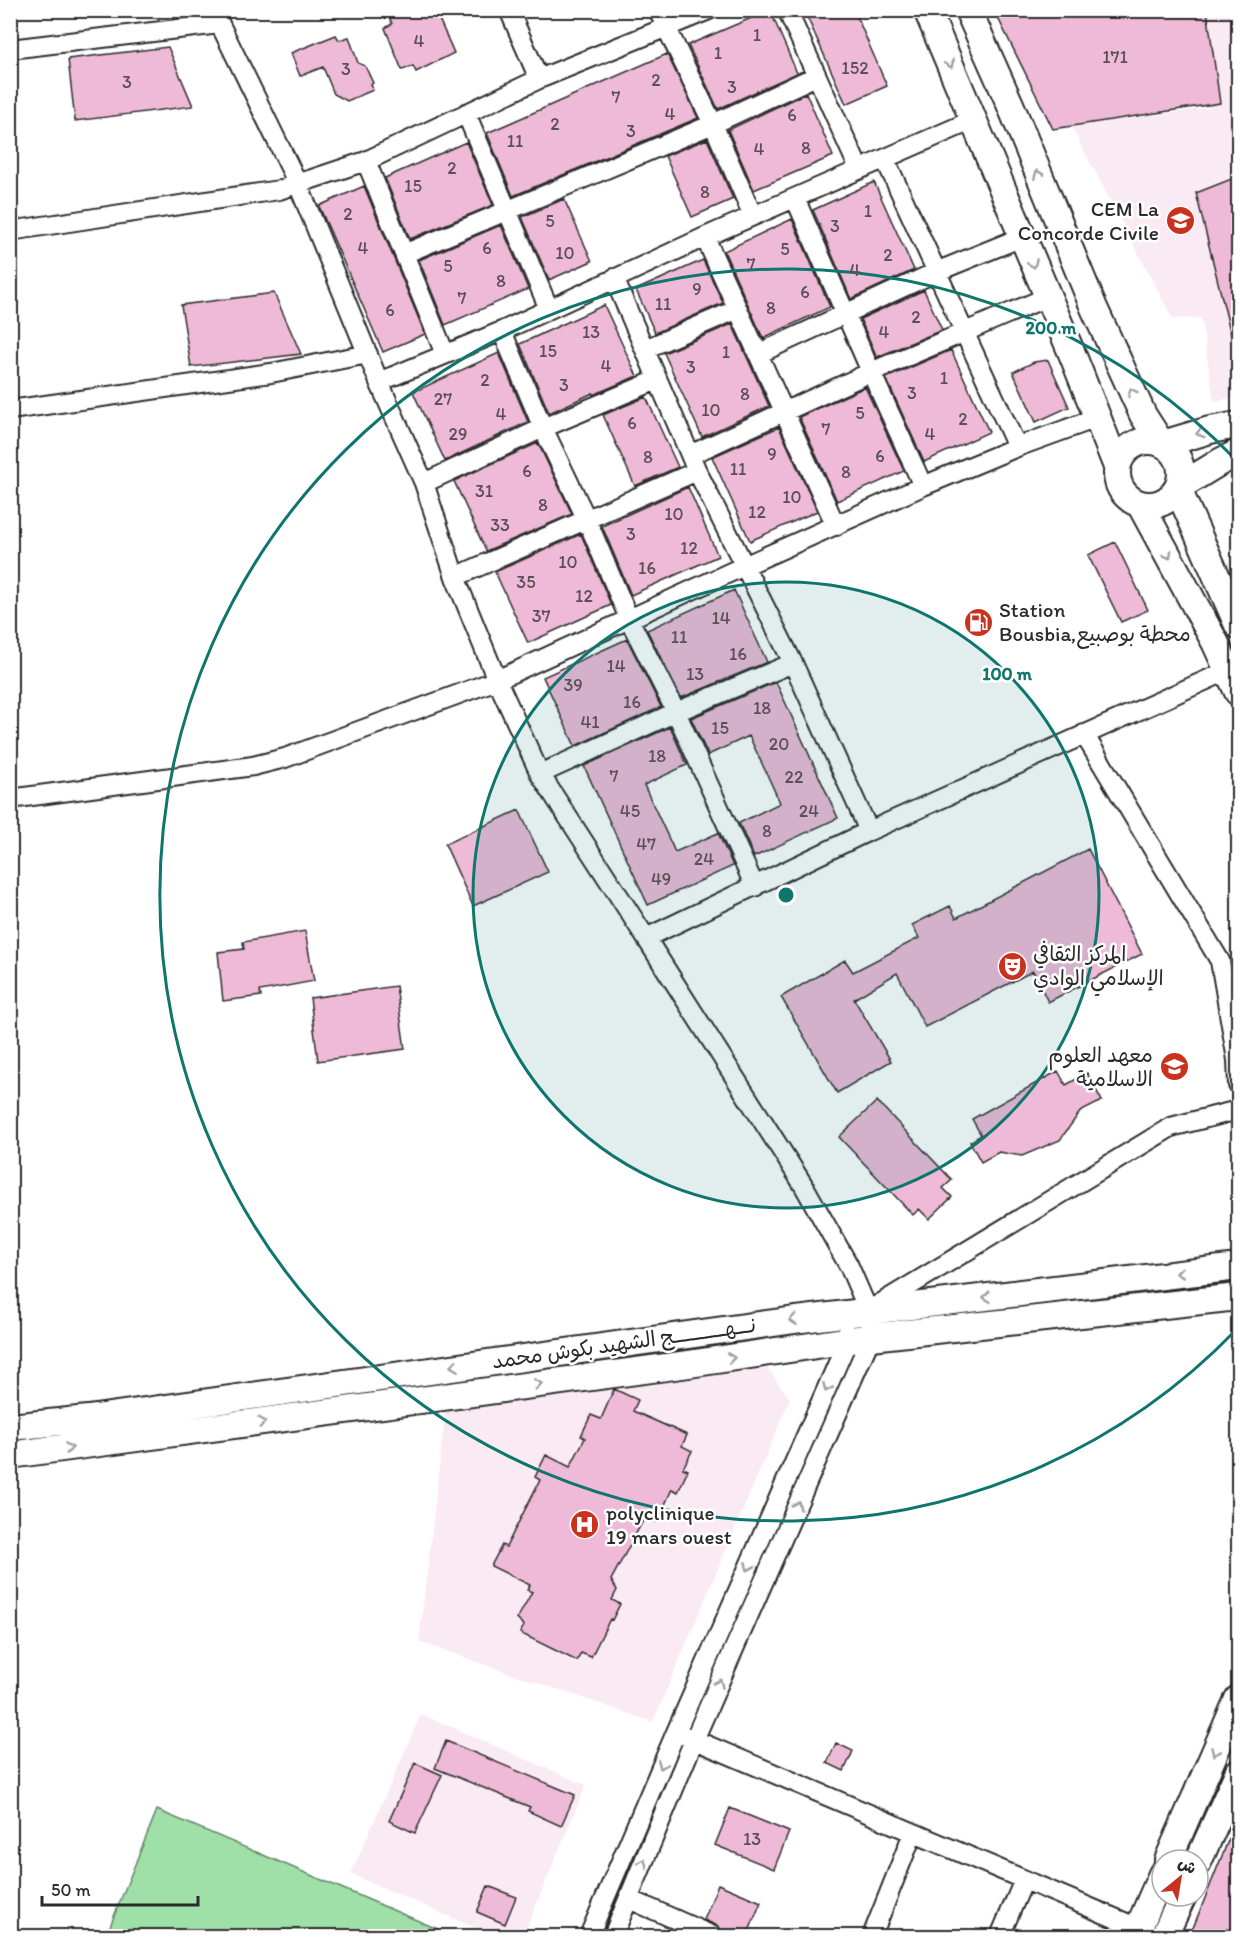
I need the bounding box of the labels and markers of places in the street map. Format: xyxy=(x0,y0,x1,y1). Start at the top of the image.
place label: CEM La Concorde Civile xyxy=(1018,196,1159,245)
school or university icon: CEM La Concorde Civile xyxy=(1164,205,1196,237)
place label: Station Bousbia,محطة بوصبيع xyxy=(999,597,1191,649)
fuel station icon: Station Bousbia,محطة بوصبيع xyxy=(962,606,994,638)
centre of rings xyxy=(776,885,796,905)
place label: المركز الثقافي الإسلامي الوادي xyxy=(1033,940,1164,997)
theatre icon: المركز الثقافي الإسلامي الوادي xyxy=(996,950,1028,982)
place label: معهد العلوم الاسلامية xyxy=(1048,1042,1153,1091)
school or university icon: معهد العلوم الاسلامية xyxy=(1158,1051,1190,1083)
place label: polyclinique 19 mars ouest xyxy=(606,1500,732,1549)
hospital icon: polyclinique 19 mars ouest xyxy=(569,1509,601,1541)

